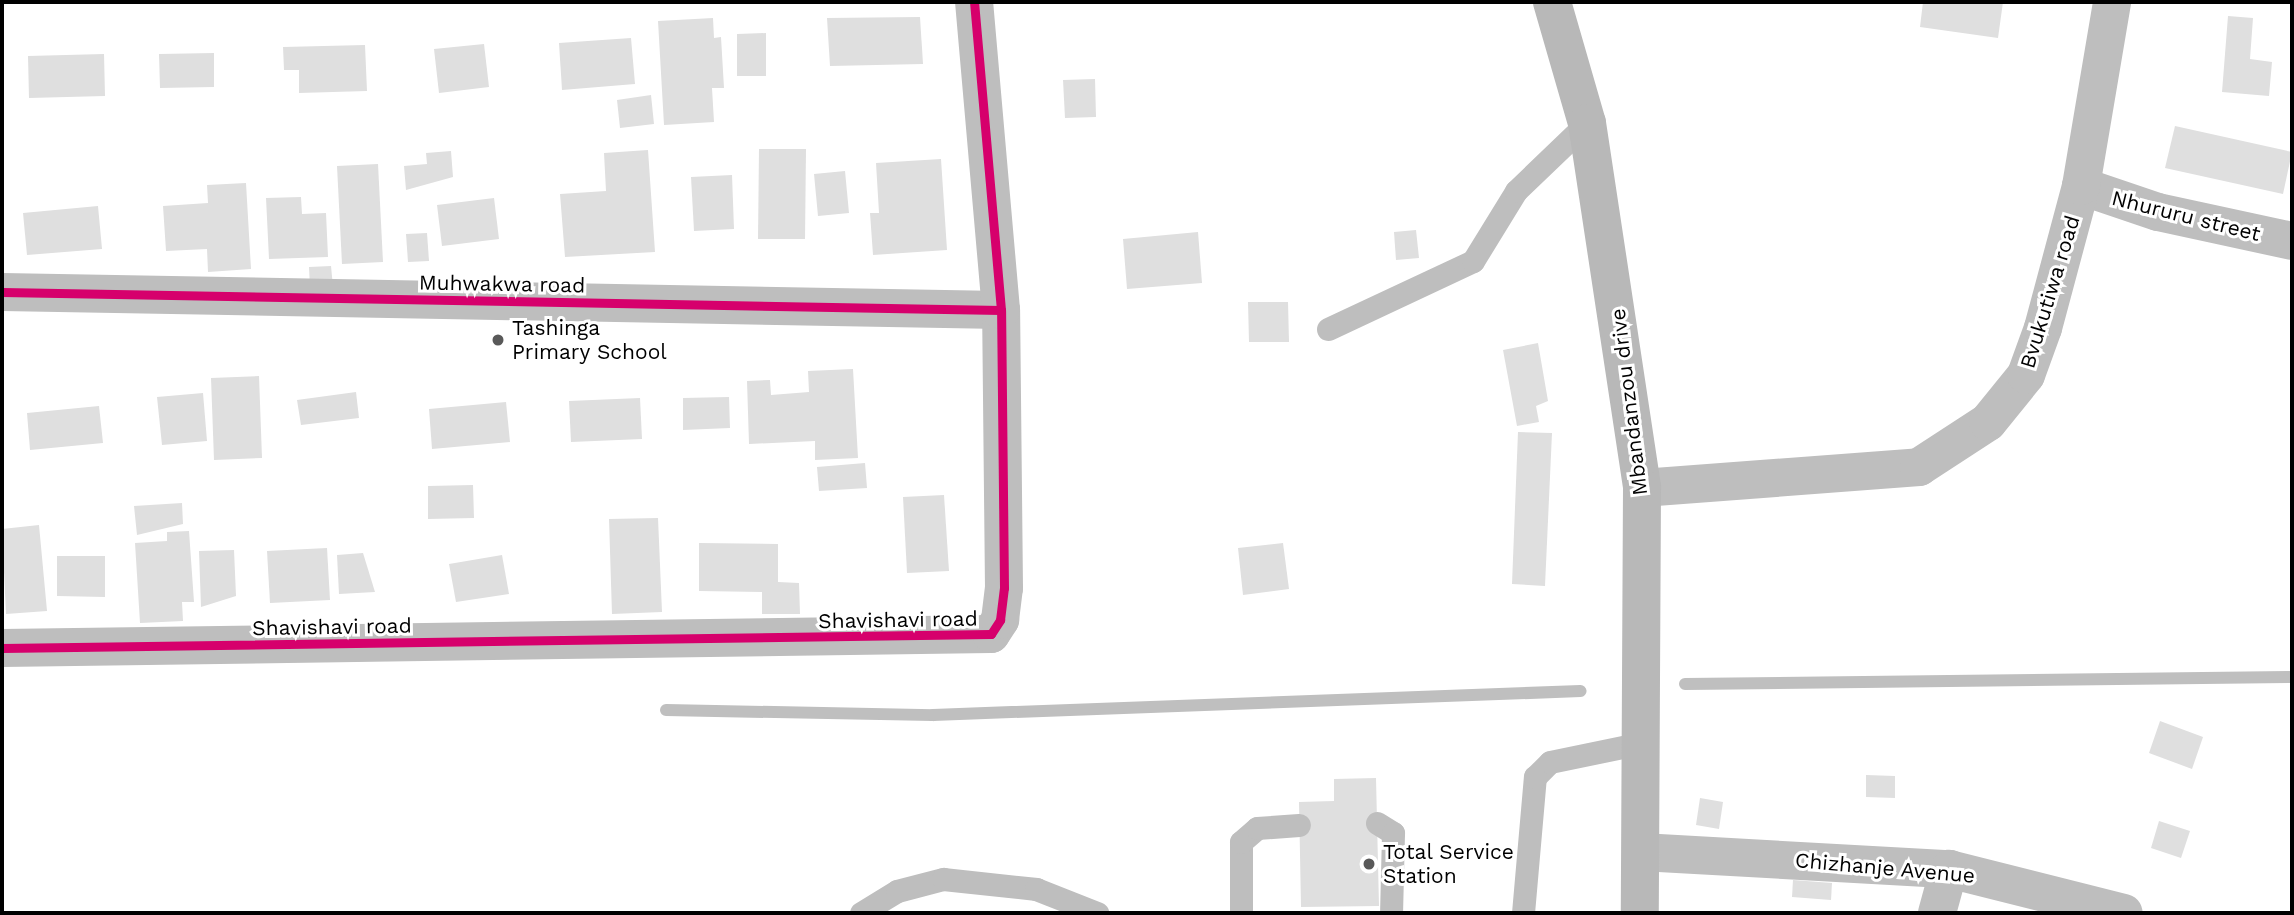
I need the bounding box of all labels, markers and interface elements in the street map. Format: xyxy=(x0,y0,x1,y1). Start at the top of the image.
street label: Nhururu street xyxy=(2109,185,2263,247)
street label: Bvukutiwa road xyxy=(2015,212,2085,372)
street label: Muhwakwa road xyxy=(418,270,586,298)
street label: Mbandanzou drive xyxy=(1605,307,1653,497)
place label: Tashinga Primary School xyxy=(512,315,667,365)
marker: Tashinga Primary School xyxy=(490,332,506,348)
street label: Shavishavi road xyxy=(818,606,978,634)
street label: Shavishavi road xyxy=(252,613,412,641)
place label: Total Service Station xyxy=(1383,839,1515,889)
street label: Chizhanje Avenue xyxy=(1794,848,1976,888)
marker: Total Service Station xyxy=(1361,856,1377,872)

